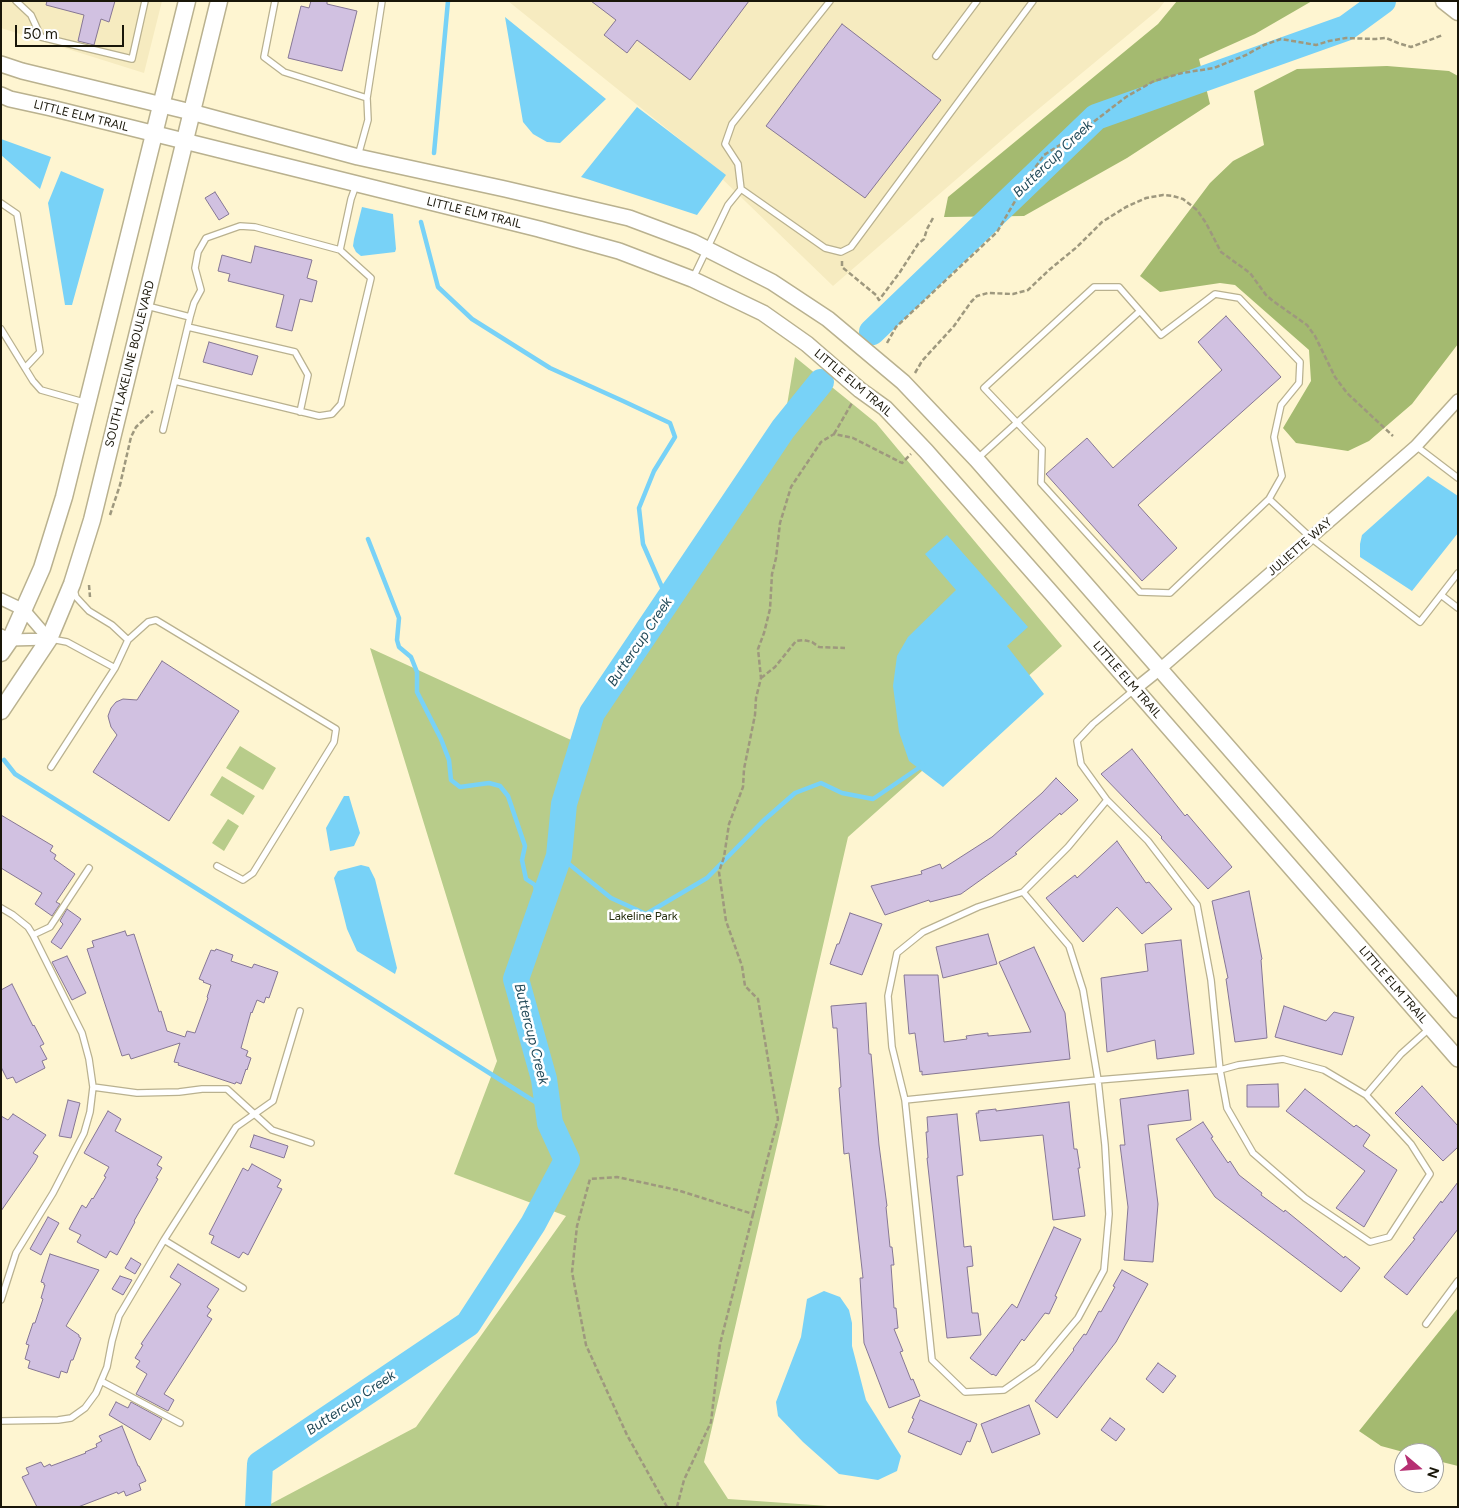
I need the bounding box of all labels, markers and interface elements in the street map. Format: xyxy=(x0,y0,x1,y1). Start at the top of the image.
scale bar xyxy=(18,15,126,47)
text: 50 m xyxy=(23,25,58,43)
street label: LITTLE ELM TRAIL xyxy=(32,97,130,135)
water label: Buttercup Creek xyxy=(1010,117,1096,201)
street label: LITTLE ELM TRAIL xyxy=(425,194,523,232)
street label: SOUTH LAKELINE BOULEVARD xyxy=(102,279,158,449)
street label: LITTLE ELM TRAIL xyxy=(811,346,895,420)
street label: JULIETTE WAY xyxy=(1265,515,1335,579)
water label: Buttercup Creek xyxy=(604,594,676,690)
street label: LITTLE ELM TRAIL xyxy=(1090,639,1164,721)
park label: Lakeline Park xyxy=(608,909,678,923)
street label: LITTLE ELM TRAIL xyxy=(1356,944,1430,1026)
water label: Buttercup Creek xyxy=(510,982,552,1086)
water label: Buttercup Creek xyxy=(303,1367,399,1439)
north arrow xyxy=(1394,1443,1444,1493)
text: N xyxy=(1423,1465,1443,1480)

